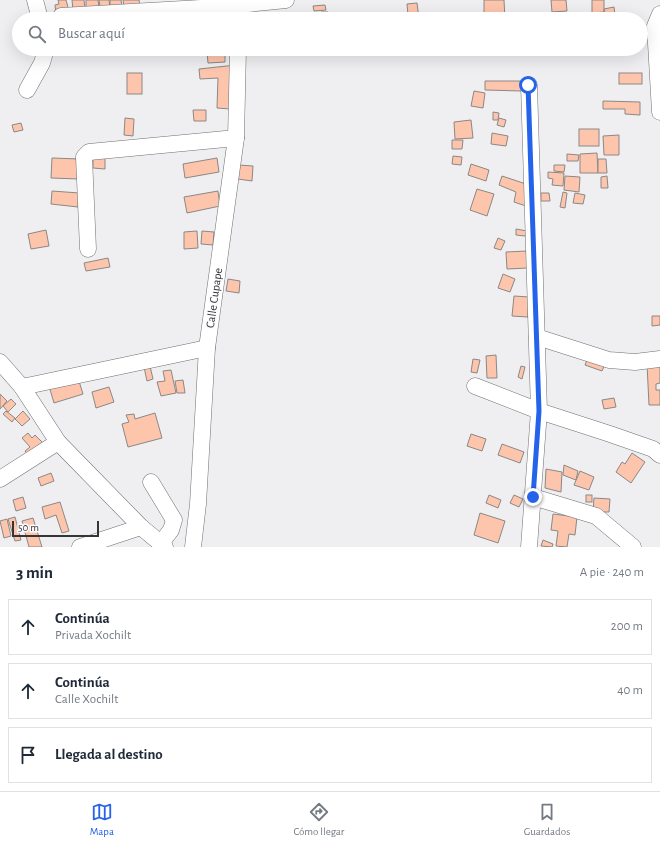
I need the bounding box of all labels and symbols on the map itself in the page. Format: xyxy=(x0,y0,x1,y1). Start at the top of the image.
route start xyxy=(519,76,537,94)
street label: Calle Cupape xyxy=(204,267,224,329)
route end xyxy=(524,488,542,506)
scale bar xyxy=(12,519,99,538)

